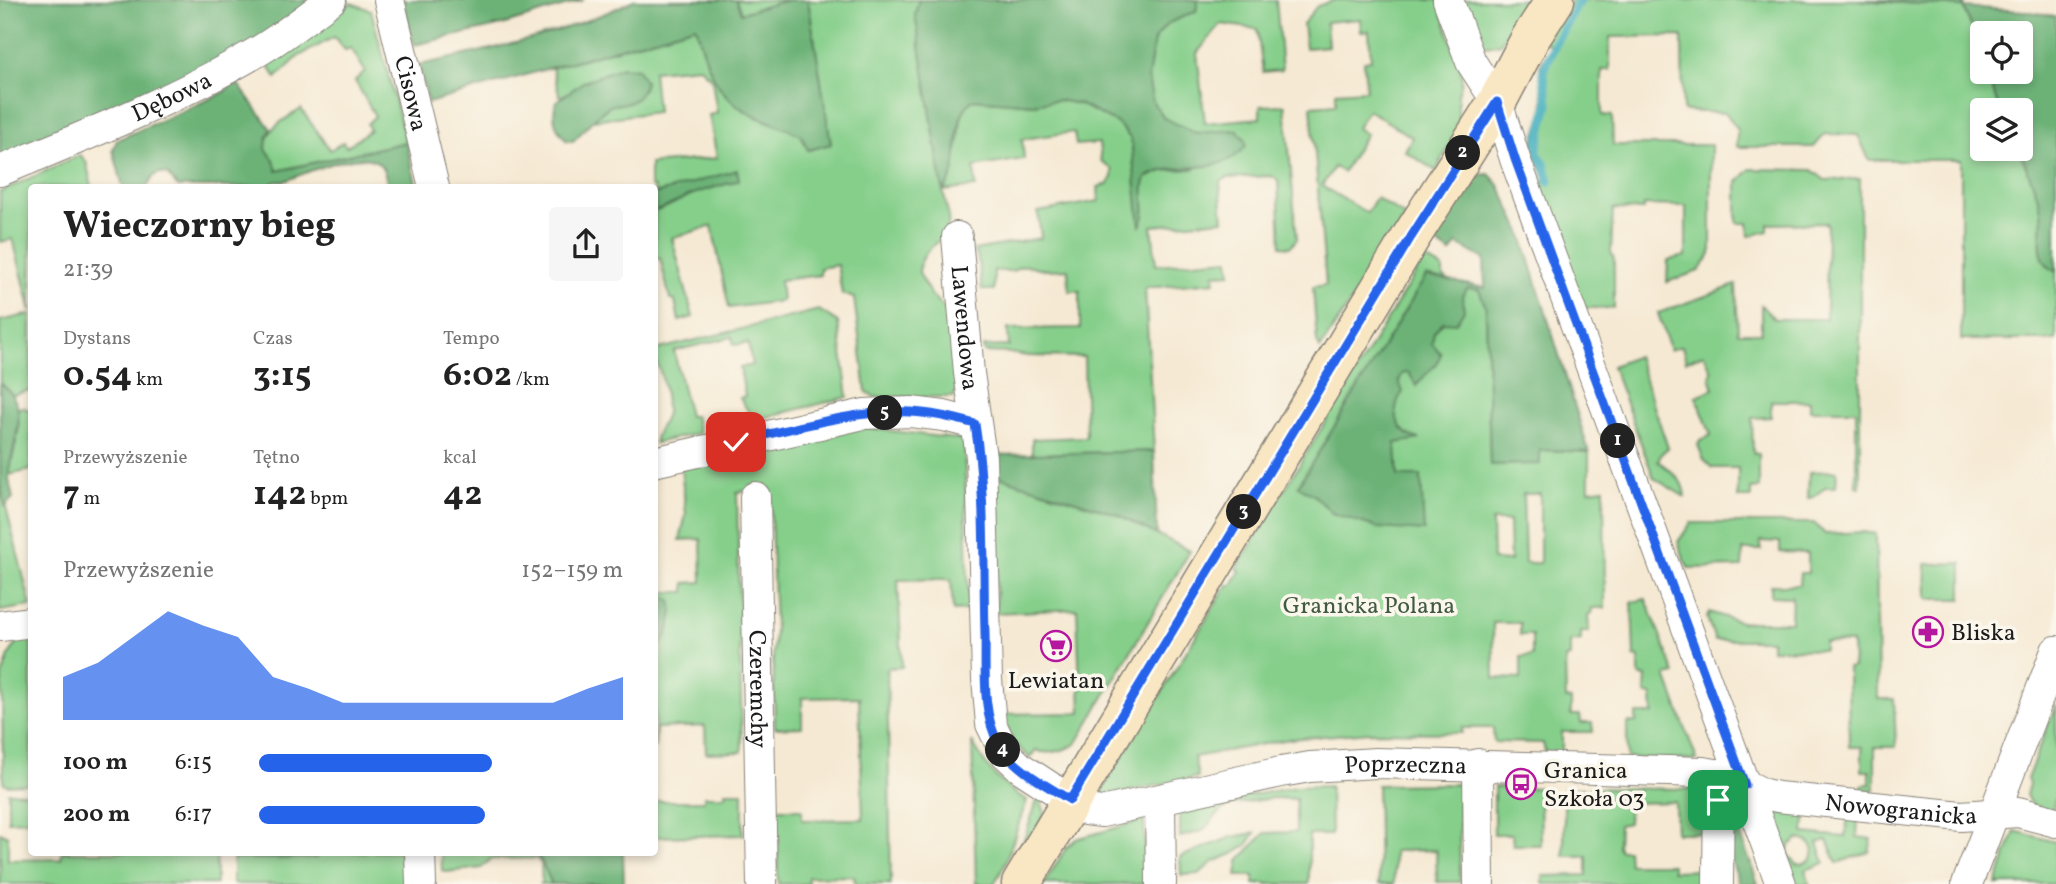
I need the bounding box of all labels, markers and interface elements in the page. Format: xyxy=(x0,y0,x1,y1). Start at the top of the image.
map controls xyxy=(1970,21,2033,161)
button: locate xyxy=(1970,21,2033,84)
street label: Cisowa xyxy=(384,53,435,135)
street label: Dębowa xyxy=(127,65,218,132)
button: layers xyxy=(1970,98,2033,161)
pin: 2 xyxy=(1446,136,1480,170)
text: 2 xyxy=(1458,139,1467,165)
text: Wieczorny bieg xyxy=(63,201,336,254)
button: share xyxy=(549,207,623,281)
text: 21:39 xyxy=(63,254,113,286)
street label: Lawendowa xyxy=(941,264,986,393)
text: Dystans xyxy=(63,326,131,352)
text: Czas xyxy=(253,326,293,352)
text: Tempo xyxy=(443,326,500,352)
text: 0.54 xyxy=(63,352,132,400)
text: 3:15 xyxy=(253,352,312,400)
text: 6:02 xyxy=(443,352,512,400)
text: km xyxy=(132,367,163,393)
text: /km xyxy=(512,367,550,393)
pin: 5 xyxy=(868,396,903,430)
text: 5 xyxy=(880,399,889,425)
pin xyxy=(706,412,766,472)
icon: check xyxy=(717,423,755,461)
pin: 1 xyxy=(1600,424,1636,458)
text: 1 xyxy=(1614,427,1621,453)
text: Przewyższenie xyxy=(63,445,188,471)
text: Tętno xyxy=(253,445,300,471)
text: kcal xyxy=(443,445,477,471)
text: 7 xyxy=(63,471,80,519)
text: 142 xyxy=(253,471,306,519)
text: 42 xyxy=(443,471,482,519)
text: m xyxy=(80,486,100,512)
text: bpm xyxy=(306,486,348,512)
pin: 3 xyxy=(1226,494,1262,530)
text: 3 xyxy=(1239,498,1248,524)
text: Przewyższenie xyxy=(63,555,214,587)
text: 152–159 m xyxy=(521,555,623,587)
park label: Granicka Polana xyxy=(1283,590,1455,624)
pharmacy icon: Bliska xyxy=(1911,615,1945,649)
place label: Bliska xyxy=(1951,617,2016,651)
supermarket icon: Lewiatan xyxy=(1039,629,1073,663)
street label: Czeremchy xyxy=(738,630,775,748)
place label: Lewiatan xyxy=(1008,665,1104,699)
pin: 4 xyxy=(986,732,1020,768)
text: 4 xyxy=(997,736,1008,762)
text: 100 m xyxy=(63,747,128,779)
text: 6:15 xyxy=(175,747,212,779)
street label: Poprzeczna xyxy=(1343,748,1467,784)
place label: Granica Szkoła 03 xyxy=(1544,755,1645,817)
bus stop icon: Granica Szkoła 03 xyxy=(1504,767,1538,801)
pin xyxy=(1688,770,1748,830)
icon: arrive xyxy=(1699,781,1737,819)
street label: Nowogranicka xyxy=(1823,787,1978,835)
text: 200 m xyxy=(63,799,130,831)
text: 6:17 xyxy=(175,799,212,831)

